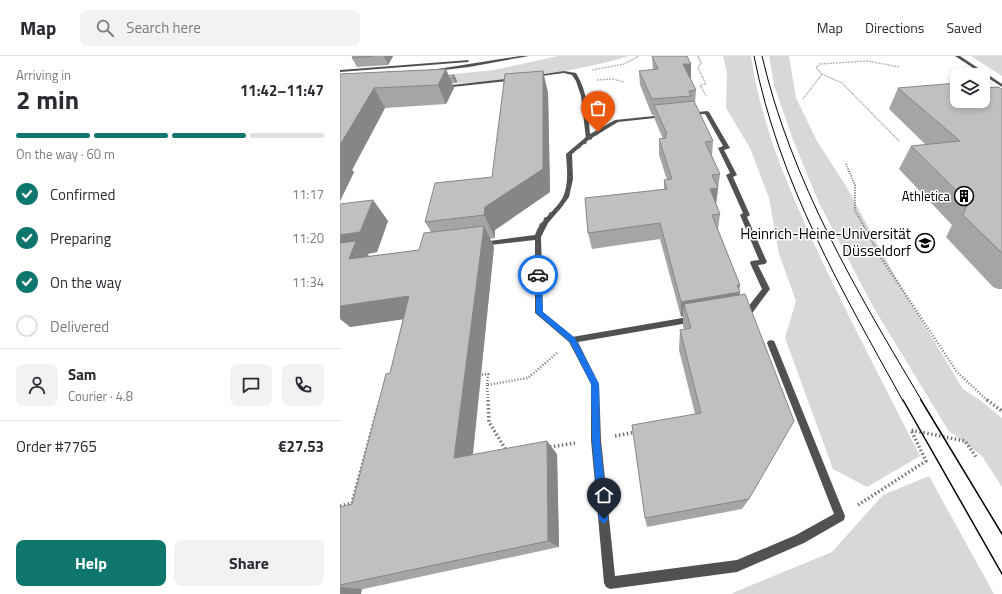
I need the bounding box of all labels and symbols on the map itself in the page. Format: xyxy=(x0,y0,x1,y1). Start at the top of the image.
pin xyxy=(581,91,615,132)
building icon: Athletica xyxy=(953,185,975,207)
place label: Athletica xyxy=(902,186,950,206)
place label: Heinrich-Heine-Universität Düsseldorf xyxy=(740,222,912,262)
school or university icon: Heinrich-Heine-Universität Düsseldorf xyxy=(914,232,936,254)
courier xyxy=(518,255,558,295)
pin xyxy=(587,478,621,519)

